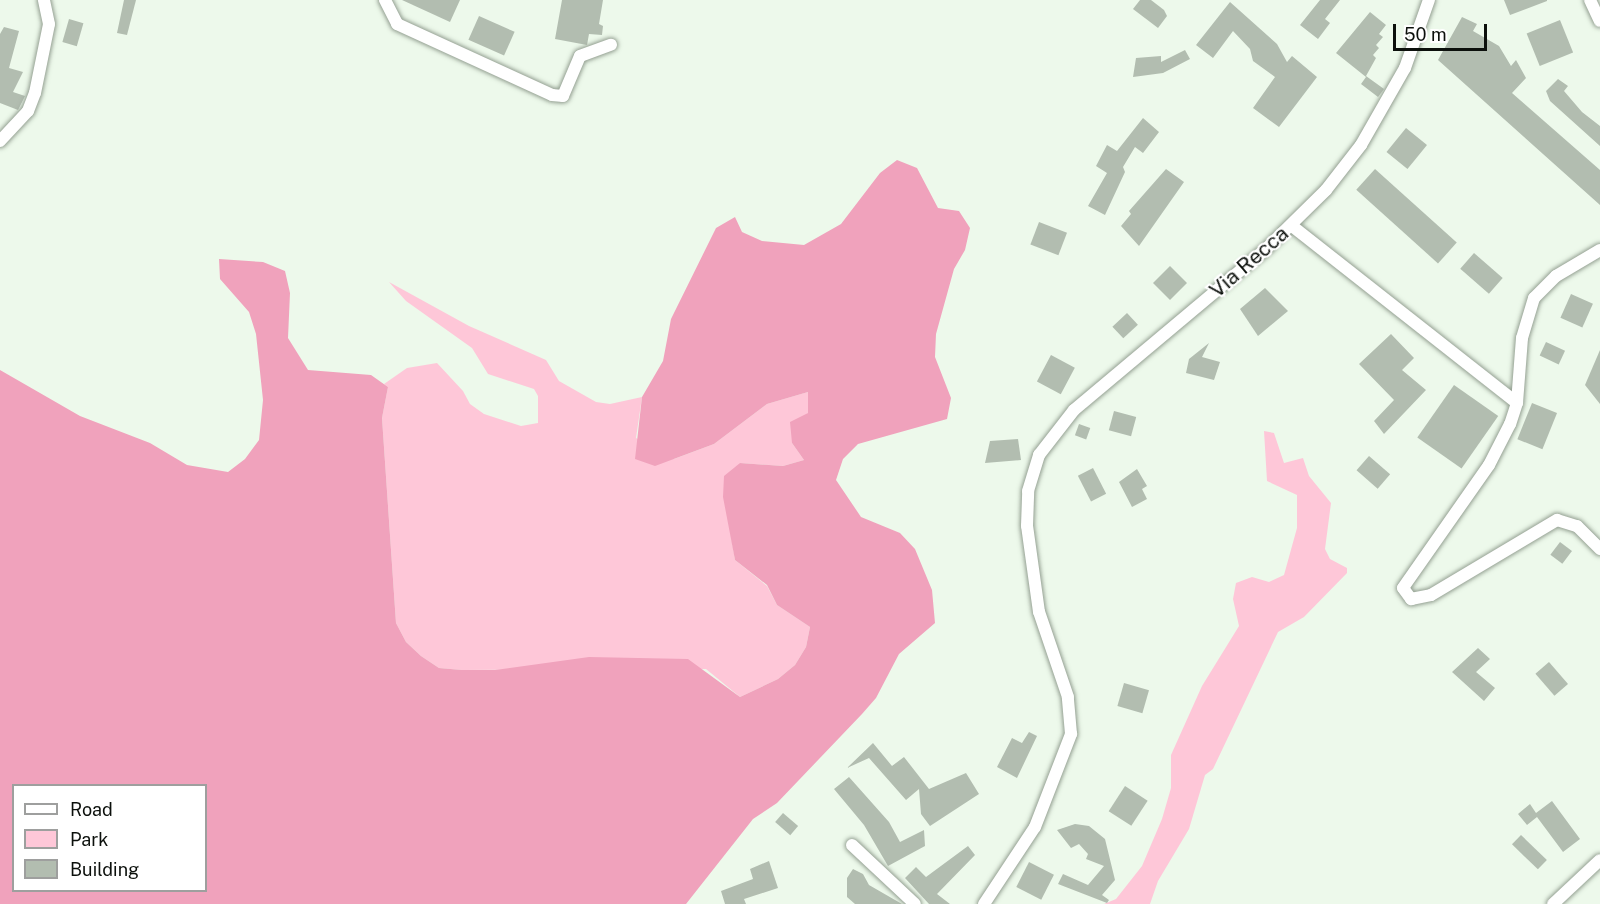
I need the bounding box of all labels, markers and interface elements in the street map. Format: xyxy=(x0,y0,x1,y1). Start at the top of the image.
scale bar xyxy=(1396,12,1490,50)
text: 50 m xyxy=(1404,24,1447,45)
street label: Via Recca xyxy=(1204,221,1294,303)
legend xyxy=(12,784,207,892)
text: Road xyxy=(70,799,113,820)
text: Park xyxy=(70,829,108,850)
text: Building xyxy=(70,859,139,880)

